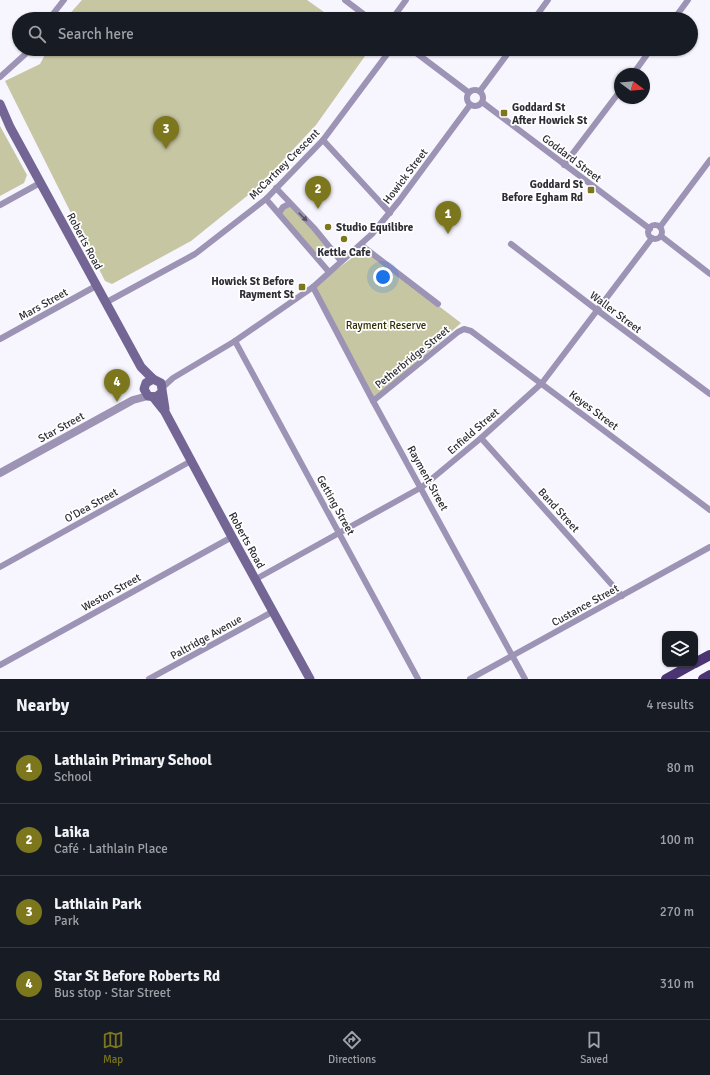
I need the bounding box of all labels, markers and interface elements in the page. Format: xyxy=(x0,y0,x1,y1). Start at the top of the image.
search box xyxy=(12,12,698,56)
icon: search xyxy=(26,23,48,45)
text: Search here xyxy=(58,25,134,43)
north arrow xyxy=(614,68,650,104)
place label: Goddard St After Howick St xyxy=(512,101,587,127)
marker: Goddard St After Howick St xyxy=(499,108,509,118)
pin: 3 xyxy=(153,116,179,149)
street label: McCartney Crescent xyxy=(246,126,322,202)
street label: Goddard Street xyxy=(539,132,604,185)
street label: Howick Street xyxy=(380,146,431,207)
pin: 2 xyxy=(305,176,331,209)
place label: Goddard St Before Egham Rd xyxy=(501,178,583,204)
marker: Goddard St Before Egham Rd xyxy=(586,185,596,195)
pin: 1 xyxy=(435,201,461,234)
street label: Roberts Road xyxy=(64,211,105,272)
one-way arrow xyxy=(298,212,308,222)
place label: Studio Equilibre xyxy=(336,221,414,234)
marker: Studio Equilibre xyxy=(323,222,333,232)
marker: Kettle Cafe xyxy=(339,234,349,244)
place label: Kettle Cafe xyxy=(317,246,371,259)
your location xyxy=(373,267,393,287)
place label: Howick St Before Rayment St xyxy=(211,275,295,301)
marker: Howick St Before Rayment St xyxy=(297,282,307,292)
street label: Mars Street xyxy=(16,285,70,323)
street label: Waller Street xyxy=(587,289,644,336)
park label: Rayment Reserve xyxy=(346,319,426,332)
street label: Petherbridge Street xyxy=(372,323,452,391)
pin: 4 xyxy=(104,369,130,402)
street label: Keyes Street xyxy=(567,388,621,433)
street label: Enfield Street xyxy=(445,405,502,457)
street label: Star Street xyxy=(36,409,87,445)
street label: Rayment Street xyxy=(404,443,451,513)
street label: Getting Street xyxy=(314,473,357,537)
street label: O'Dea Street xyxy=(62,485,120,525)
street label: Band Street xyxy=(535,485,582,535)
street label: Roberts Road xyxy=(226,510,267,571)
street label: Weston Street xyxy=(79,571,143,614)
street label: Custance Street xyxy=(549,582,621,629)
street label: Paltridge Avenue xyxy=(168,612,244,662)
map controls xyxy=(662,631,698,667)
button: layers xyxy=(662,631,698,667)
text: Nearby xyxy=(16,695,69,716)
text: 4 results xyxy=(646,697,694,713)
text: Lathlain Primary School xyxy=(54,751,212,769)
text: 1 xyxy=(25,760,33,776)
text: 80 m xyxy=(667,760,694,776)
text: School xyxy=(54,769,92,785)
text: Laika xyxy=(54,823,90,841)
text: 2 xyxy=(25,832,33,848)
text: 100 m xyxy=(660,832,694,848)
text: Café · Lathlain Place xyxy=(54,841,168,857)
text: Lathlain Park xyxy=(54,895,142,913)
text: 3 xyxy=(25,904,33,920)
text: 270 m xyxy=(660,904,694,920)
text: Park xyxy=(54,913,79,929)
text: Star St Before Roberts Rd xyxy=(54,967,220,985)
text: 4 xyxy=(25,976,33,992)
text: 310 m xyxy=(660,976,694,992)
text: Bus stop · Star Street xyxy=(54,985,171,1001)
tab: Map xyxy=(102,1029,124,1066)
tab: Directions xyxy=(328,1029,376,1066)
tab: Saved xyxy=(580,1029,608,1066)

